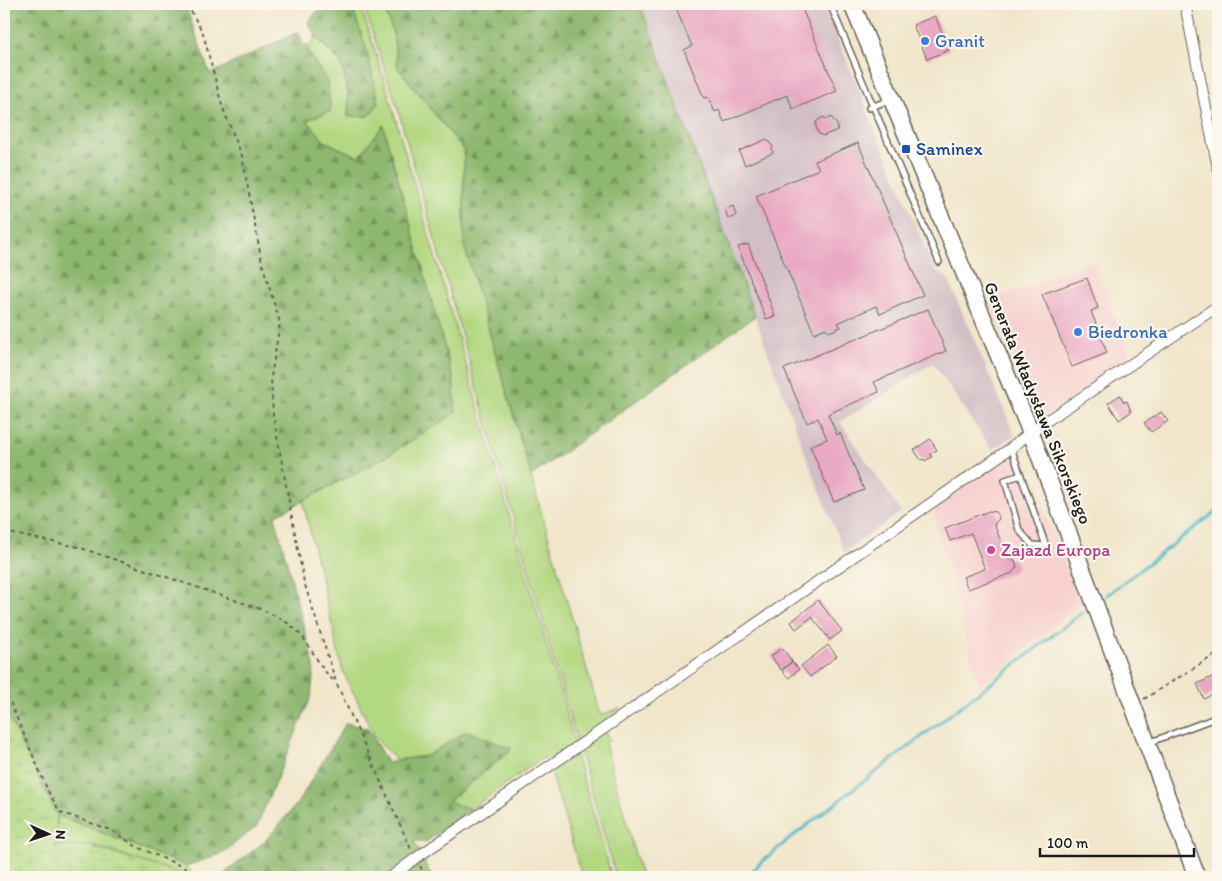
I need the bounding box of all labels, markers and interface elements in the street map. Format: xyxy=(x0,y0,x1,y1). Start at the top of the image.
place label: Granit xyxy=(935,30,985,52)
marker: Granit xyxy=(919,35,931,47)
place label: Saminex xyxy=(916,138,983,160)
marker: Saminex xyxy=(900,143,912,155)
street label: Generała Władysława Sikorskiego xyxy=(979,279,1097,527)
place label: Biedronka xyxy=(1088,321,1168,343)
marker: Biedronka xyxy=(1072,326,1084,338)
place label: Zajazd Europa xyxy=(1001,539,1110,561)
marker: Zajazd Europa xyxy=(985,544,997,556)
north arrow xyxy=(22,808,72,858)
scale bar xyxy=(1040,826,1193,858)
text: N xyxy=(52,829,69,840)
text: 100 m xyxy=(1047,834,1089,852)

